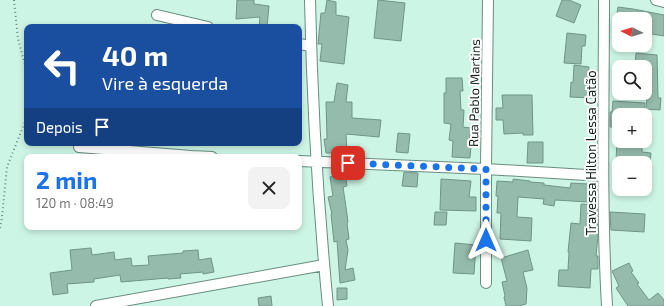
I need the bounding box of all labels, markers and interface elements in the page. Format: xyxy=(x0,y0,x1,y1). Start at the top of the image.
north arrow xyxy=(612,12,652,52)
map controls xyxy=(612,12,652,196)
text: 40 m xyxy=(102,38,168,72)
street label: Rua Pablo Martins xyxy=(465,39,483,147)
icon: left xyxy=(36,40,88,92)
button: search xyxy=(612,60,652,100)
street label: Travessa Hilton Lessa Catão xyxy=(583,70,599,236)
text: Vire à esquerda xyxy=(102,72,228,94)
button: + xyxy=(612,108,652,148)
icon: arrive xyxy=(91,116,113,138)
text: Depois xyxy=(36,118,83,136)
pin xyxy=(331,146,365,180)
icon: arrive xyxy=(337,152,359,174)
button: − xyxy=(612,156,652,196)
text: 2 min xyxy=(36,165,97,194)
button: close xyxy=(248,167,290,209)
text: 120 m · 08:49 xyxy=(36,195,114,211)
position arrow xyxy=(465,219,507,261)

